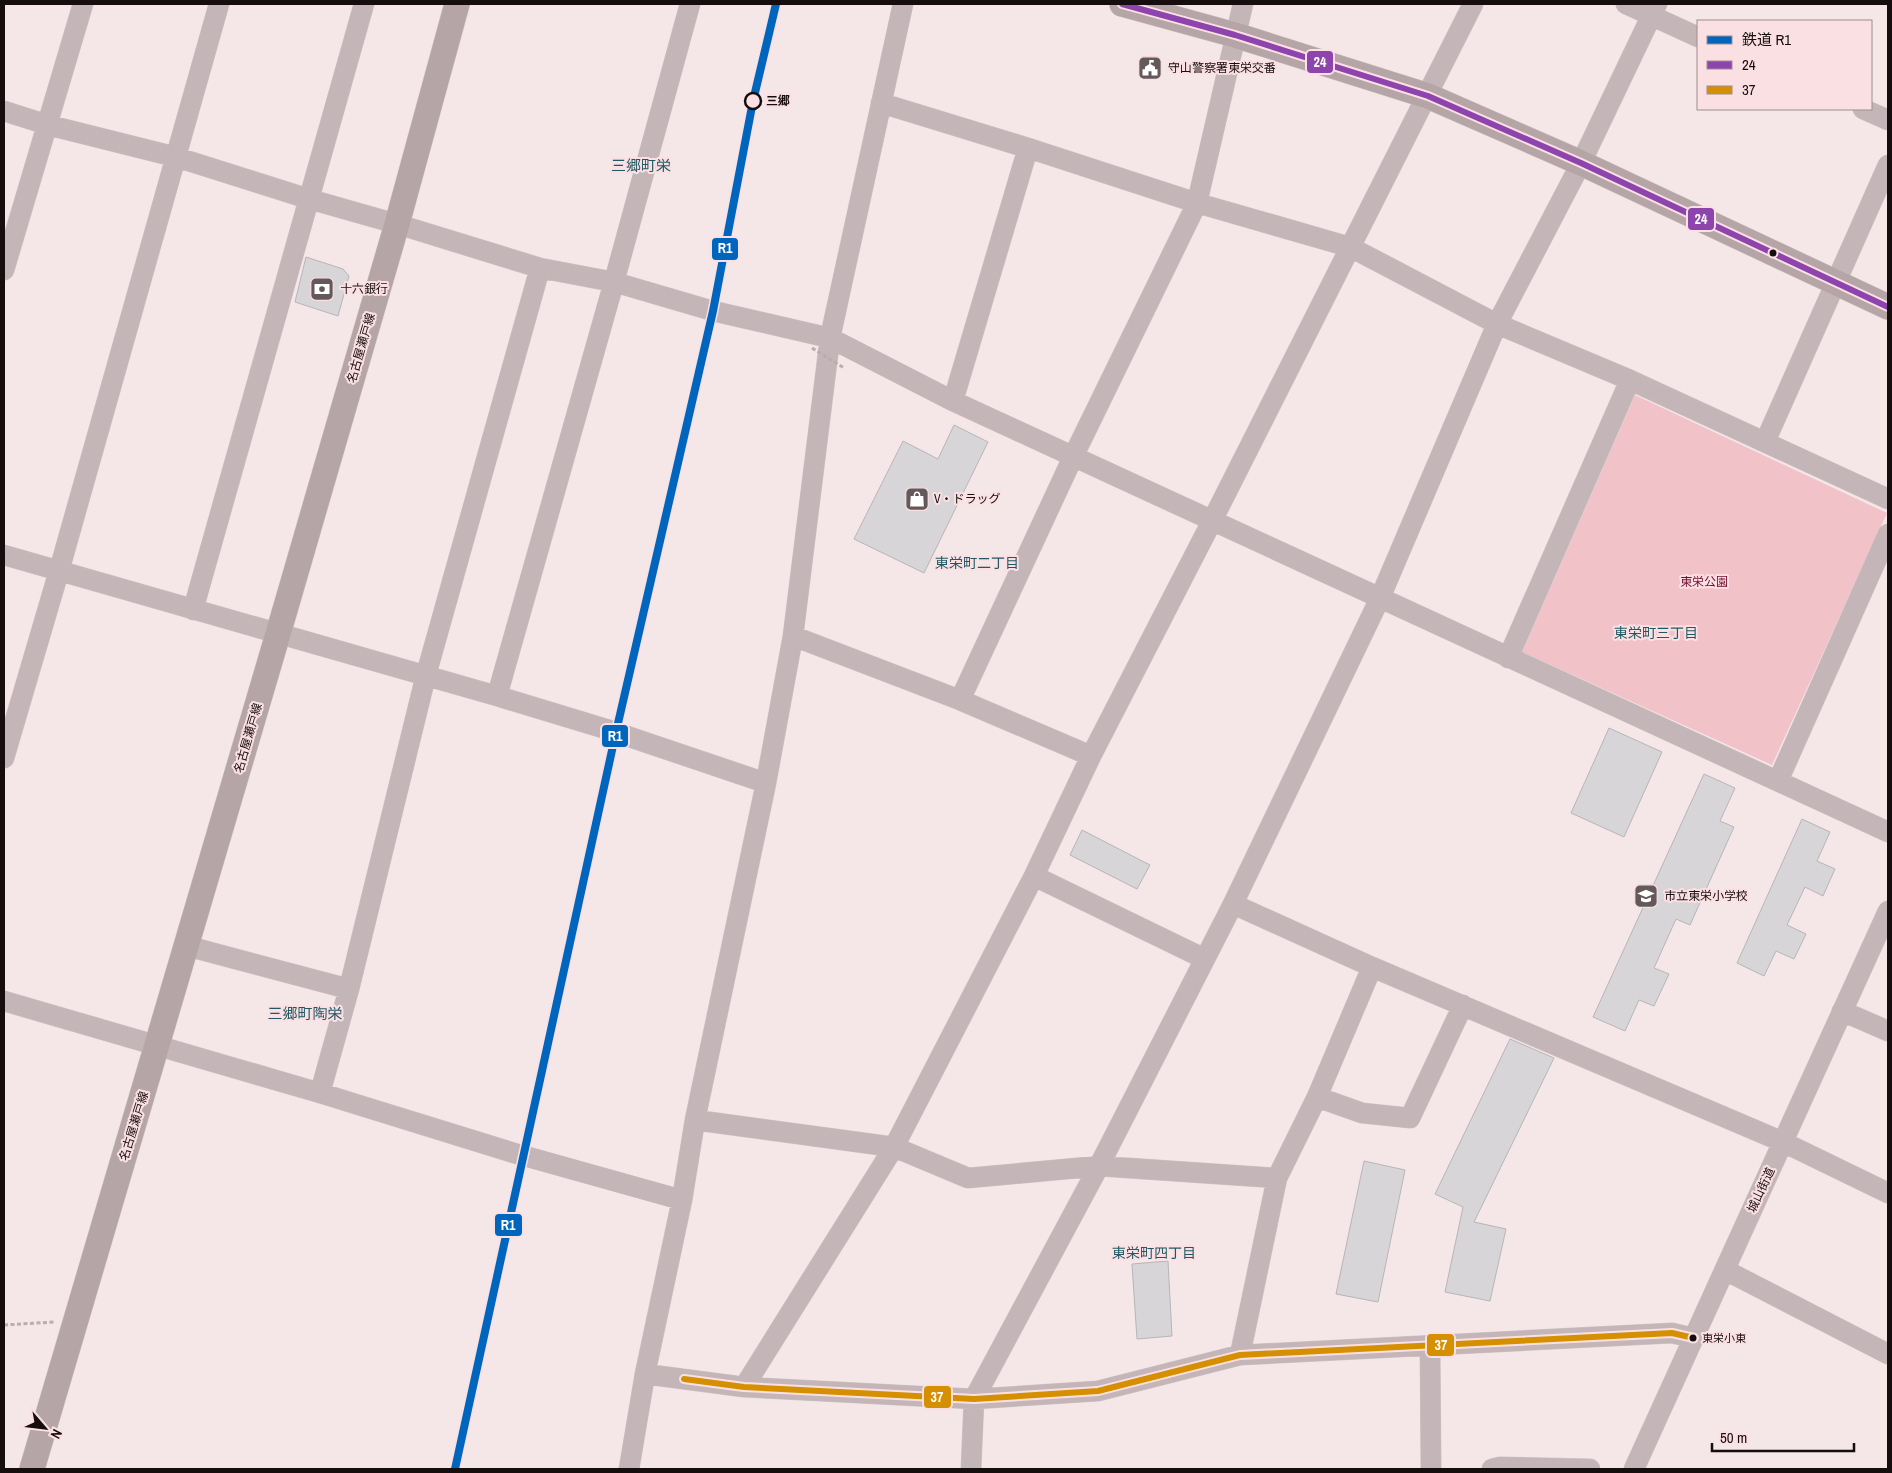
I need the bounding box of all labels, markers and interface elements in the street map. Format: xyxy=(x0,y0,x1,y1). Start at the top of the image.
legend xyxy=(1697,20,1872,110)
text: 鉄道 R1 xyxy=(1742,29,1791,50)
line badge: 24 xyxy=(1306,50,1334,74)
text: 24 xyxy=(1314,53,1327,71)
text: 24 xyxy=(1742,54,1756,75)
public building icon: 守山警察署東栄交番 xyxy=(1137,55,1163,81)
place label: 守山警察署東栄交番 xyxy=(1168,60,1276,76)
text: 37 xyxy=(1742,79,1756,100)
marker: 三郷 xyxy=(744,92,762,110)
place label: 三郷 xyxy=(766,93,790,109)
district label: 三郷町栄 xyxy=(611,155,671,176)
line badge: 24 xyxy=(1687,207,1715,231)
text: 24 xyxy=(1695,210,1708,228)
line badge: R1 xyxy=(711,237,739,261)
text: R1 xyxy=(718,239,733,257)
unlabelled marker xyxy=(1768,248,1778,258)
bank icon: 十六銀行 xyxy=(309,276,335,302)
place label: 十六銀行 xyxy=(340,281,388,297)
street label: 名古屋瀬戸線 xyxy=(343,311,379,385)
shop icon: V・ドラッグ xyxy=(904,486,930,512)
place label: V・ドラッグ xyxy=(934,491,1001,507)
district label: 東栄町二丁目 xyxy=(935,554,1019,572)
park label: 東栄公園 xyxy=(1680,574,1728,590)
district label: 東栄町三丁目 xyxy=(1614,624,1698,642)
street label: 名古屋瀬戸線 xyxy=(230,701,266,775)
line badge: R1 xyxy=(601,724,629,748)
text: R1 xyxy=(608,727,623,745)
school or university icon: 市立東栄小学校 xyxy=(1633,883,1659,909)
place label: 市立東栄小学校 xyxy=(1664,888,1748,904)
district label: 三郷町陶栄 xyxy=(267,1003,343,1024)
street label: 名古屋瀬戸線 xyxy=(116,1089,152,1163)
street label: 城山街道 xyxy=(1744,1165,1778,1215)
line badge: R1 xyxy=(494,1213,523,1237)
text: R1 xyxy=(501,1216,516,1234)
district label: 東栄町四丁目 xyxy=(1112,1244,1196,1262)
place label: 東栄小東 xyxy=(1702,1331,1746,1345)
line badge: 37 xyxy=(1426,1333,1455,1357)
marker: 東栄小東 xyxy=(1688,1333,1698,1343)
text: 37 xyxy=(1435,1336,1448,1354)
line badge: 37 xyxy=(923,1385,952,1409)
text: 37 xyxy=(931,1388,944,1406)
north arrow xyxy=(20,1403,70,1453)
scale bar xyxy=(1712,1420,1854,1452)
text: N xyxy=(47,1426,66,1442)
text: 50 m xyxy=(1720,1427,1747,1448)

